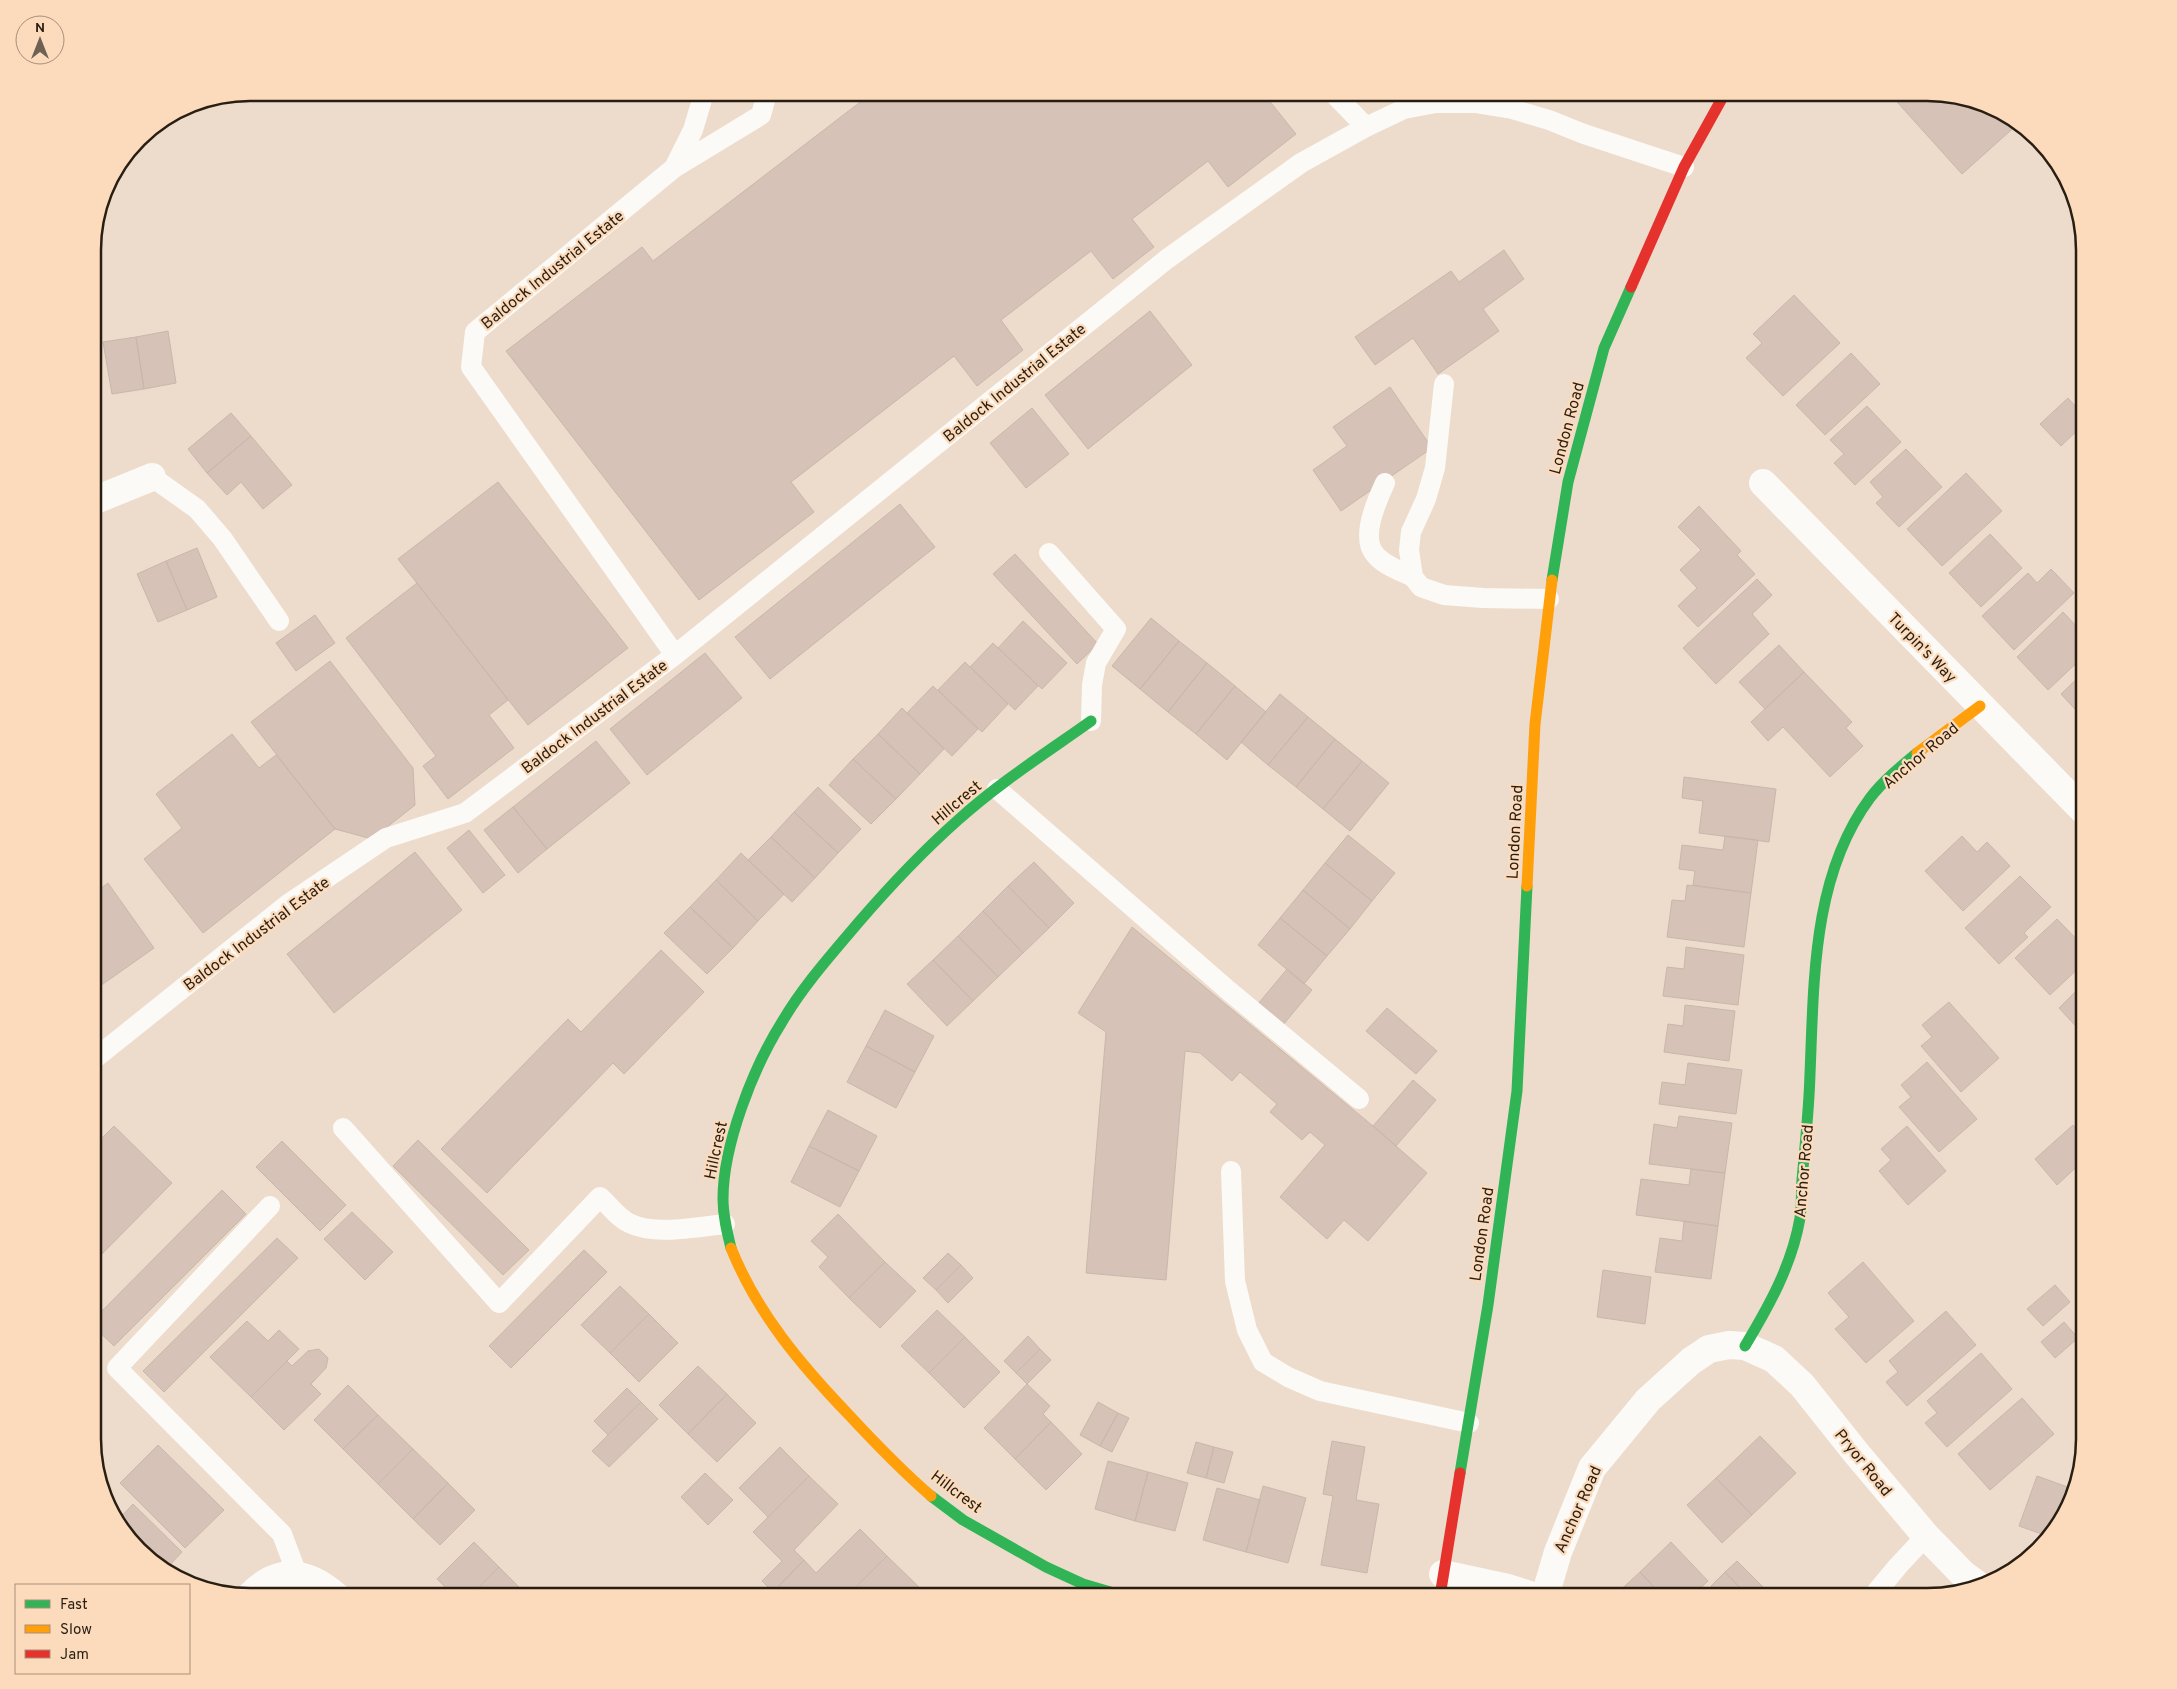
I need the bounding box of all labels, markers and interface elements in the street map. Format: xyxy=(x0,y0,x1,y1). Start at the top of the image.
north arrow xyxy=(15,15,65,65)
text: N xyxy=(35,20,45,37)
street label: Baldock Industrial Estate xyxy=(478,207,629,334)
street label: Baldock Industrial Estate xyxy=(940,320,1091,447)
street label: London Road xyxy=(1546,380,1590,477)
street label: Turpin's Way xyxy=(1883,609,1960,688)
street label: Baldock Industrial Estate xyxy=(518,656,672,779)
street label: Anchor Road xyxy=(1879,719,1963,794)
street label: Hillcrest xyxy=(928,777,986,830)
street label: London Road xyxy=(1504,784,1528,880)
street label: Baldock Industrial Estate xyxy=(180,873,334,996)
street label: Hillcrest xyxy=(701,1119,733,1182)
street label: Anchor Road xyxy=(1791,1124,1819,1218)
street label: London Road xyxy=(1466,1186,1499,1283)
street label: Pryor Road xyxy=(1829,1426,1896,1501)
street label: Anchor Road xyxy=(1551,1463,1607,1556)
street label: Hillcrest xyxy=(926,1467,986,1518)
legend xyxy=(15,1584,190,1674)
text: Fast xyxy=(60,1596,88,1615)
text: Slow xyxy=(60,1621,92,1640)
text: Jam xyxy=(60,1646,89,1665)

